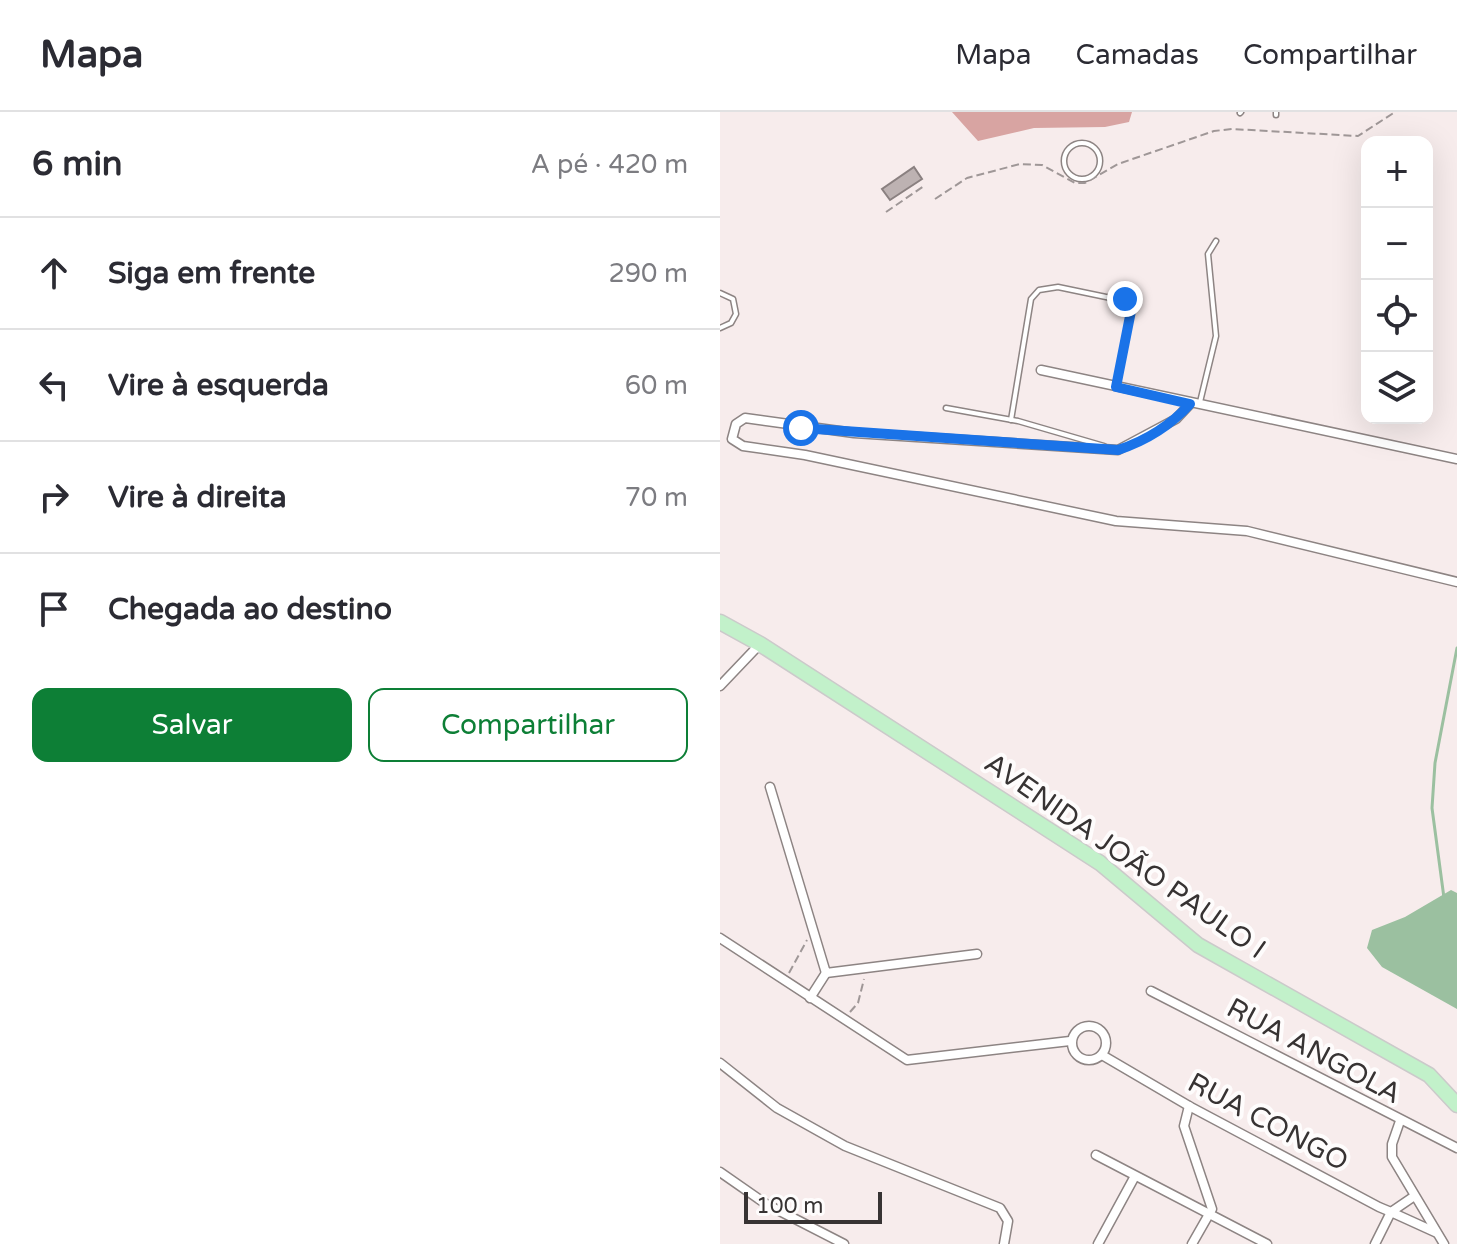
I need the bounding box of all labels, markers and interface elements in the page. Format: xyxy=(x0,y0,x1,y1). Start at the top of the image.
text: Mapa xyxy=(40,32,143,78)
text: Mapa xyxy=(955,38,1031,72)
text: Camadas xyxy=(1075,38,1199,72)
text: Compartilhar xyxy=(1243,38,1417,72)
map controls xyxy=(1361,136,1433,424)
button: + xyxy=(1361,136,1433,208)
text: 6 min xyxy=(32,144,123,185)
text: A pé · 420 m xyxy=(531,149,688,180)
button: − xyxy=(1361,208,1433,280)
icon: ahead xyxy=(32,251,76,295)
text: Siga em frente xyxy=(108,255,315,292)
text: 290 m xyxy=(608,258,688,289)
button: locate xyxy=(1361,280,1433,352)
route end xyxy=(1107,281,1143,317)
button: layers xyxy=(1361,352,1433,424)
icon: left xyxy=(32,363,76,407)
text: Vire à esquerda xyxy=(108,367,329,404)
text: 60 m xyxy=(625,370,688,401)
route start xyxy=(783,410,819,446)
icon: right xyxy=(32,475,76,519)
text: Vire à direita xyxy=(108,479,287,516)
text: 70 m xyxy=(625,482,688,513)
icon: arrive xyxy=(32,587,76,631)
text: Chegada ao destino xyxy=(108,591,392,628)
button: Salvar xyxy=(32,688,352,762)
button: Compartilhar xyxy=(368,688,688,762)
street label: AVENIDA JOÃO PAULO I xyxy=(978,746,1272,966)
street label: RUA ANGOLA xyxy=(1221,991,1407,1111)
street label: RUA CONGO xyxy=(1182,1065,1354,1179)
scale bar xyxy=(744,1188,882,1224)
text: 100 m xyxy=(756,1193,823,1219)

